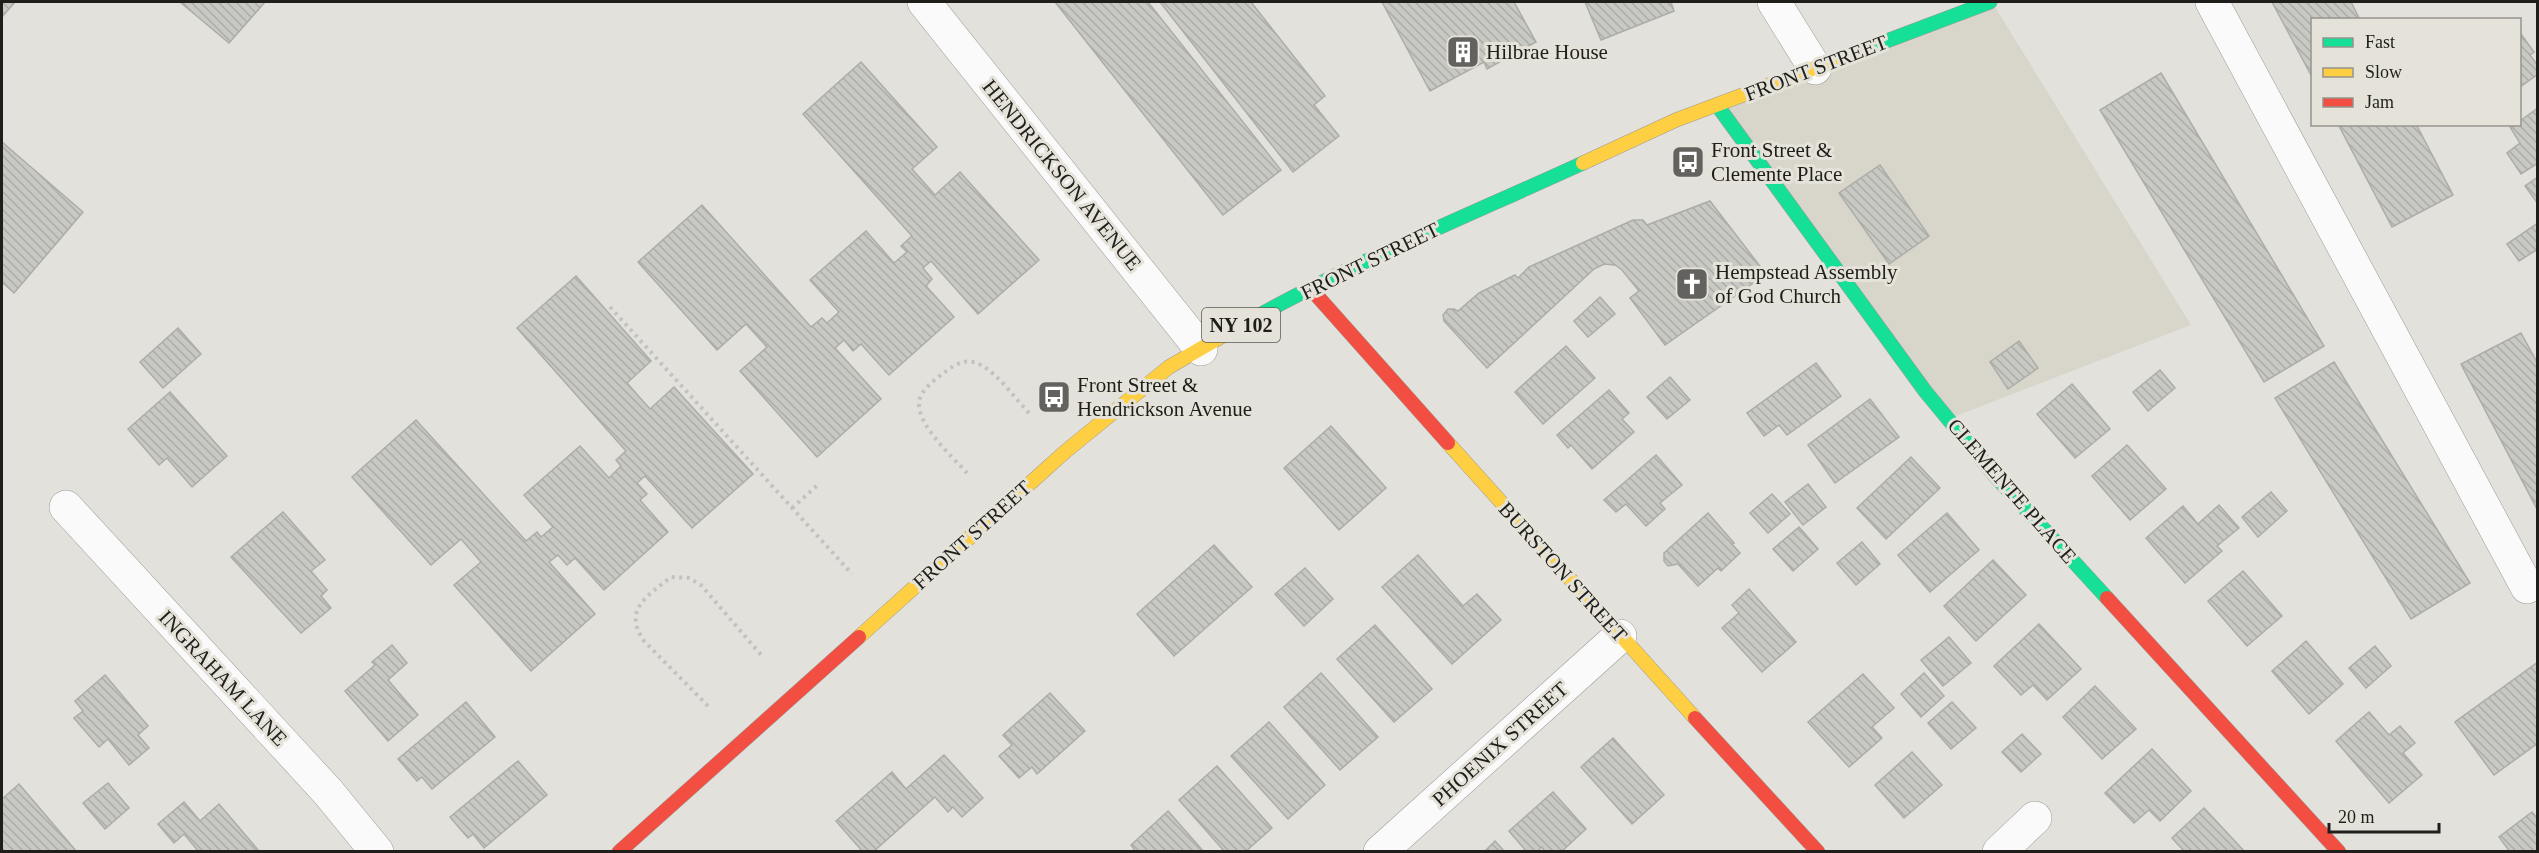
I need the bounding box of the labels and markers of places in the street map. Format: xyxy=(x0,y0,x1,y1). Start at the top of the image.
building icon: Hilbrae House xyxy=(1445,34,1481,70)
place label: Hilbrae House xyxy=(1486,40,1608,64)
place label: Front Street & Clemente Place xyxy=(1711,138,1842,186)
bus stop icon: Front Street & Clemente Place xyxy=(1670,144,1706,180)
place label: Hempstead Assembly of God Church xyxy=(1715,260,1898,308)
church icon: Hempstead Assembly of God Church xyxy=(1674,266,1710,302)
place label: Front Street & Hendrickson Avenue xyxy=(1077,373,1252,421)
bus stop icon: Front Street & Hendrickson Avenue xyxy=(1036,379,1072,415)

